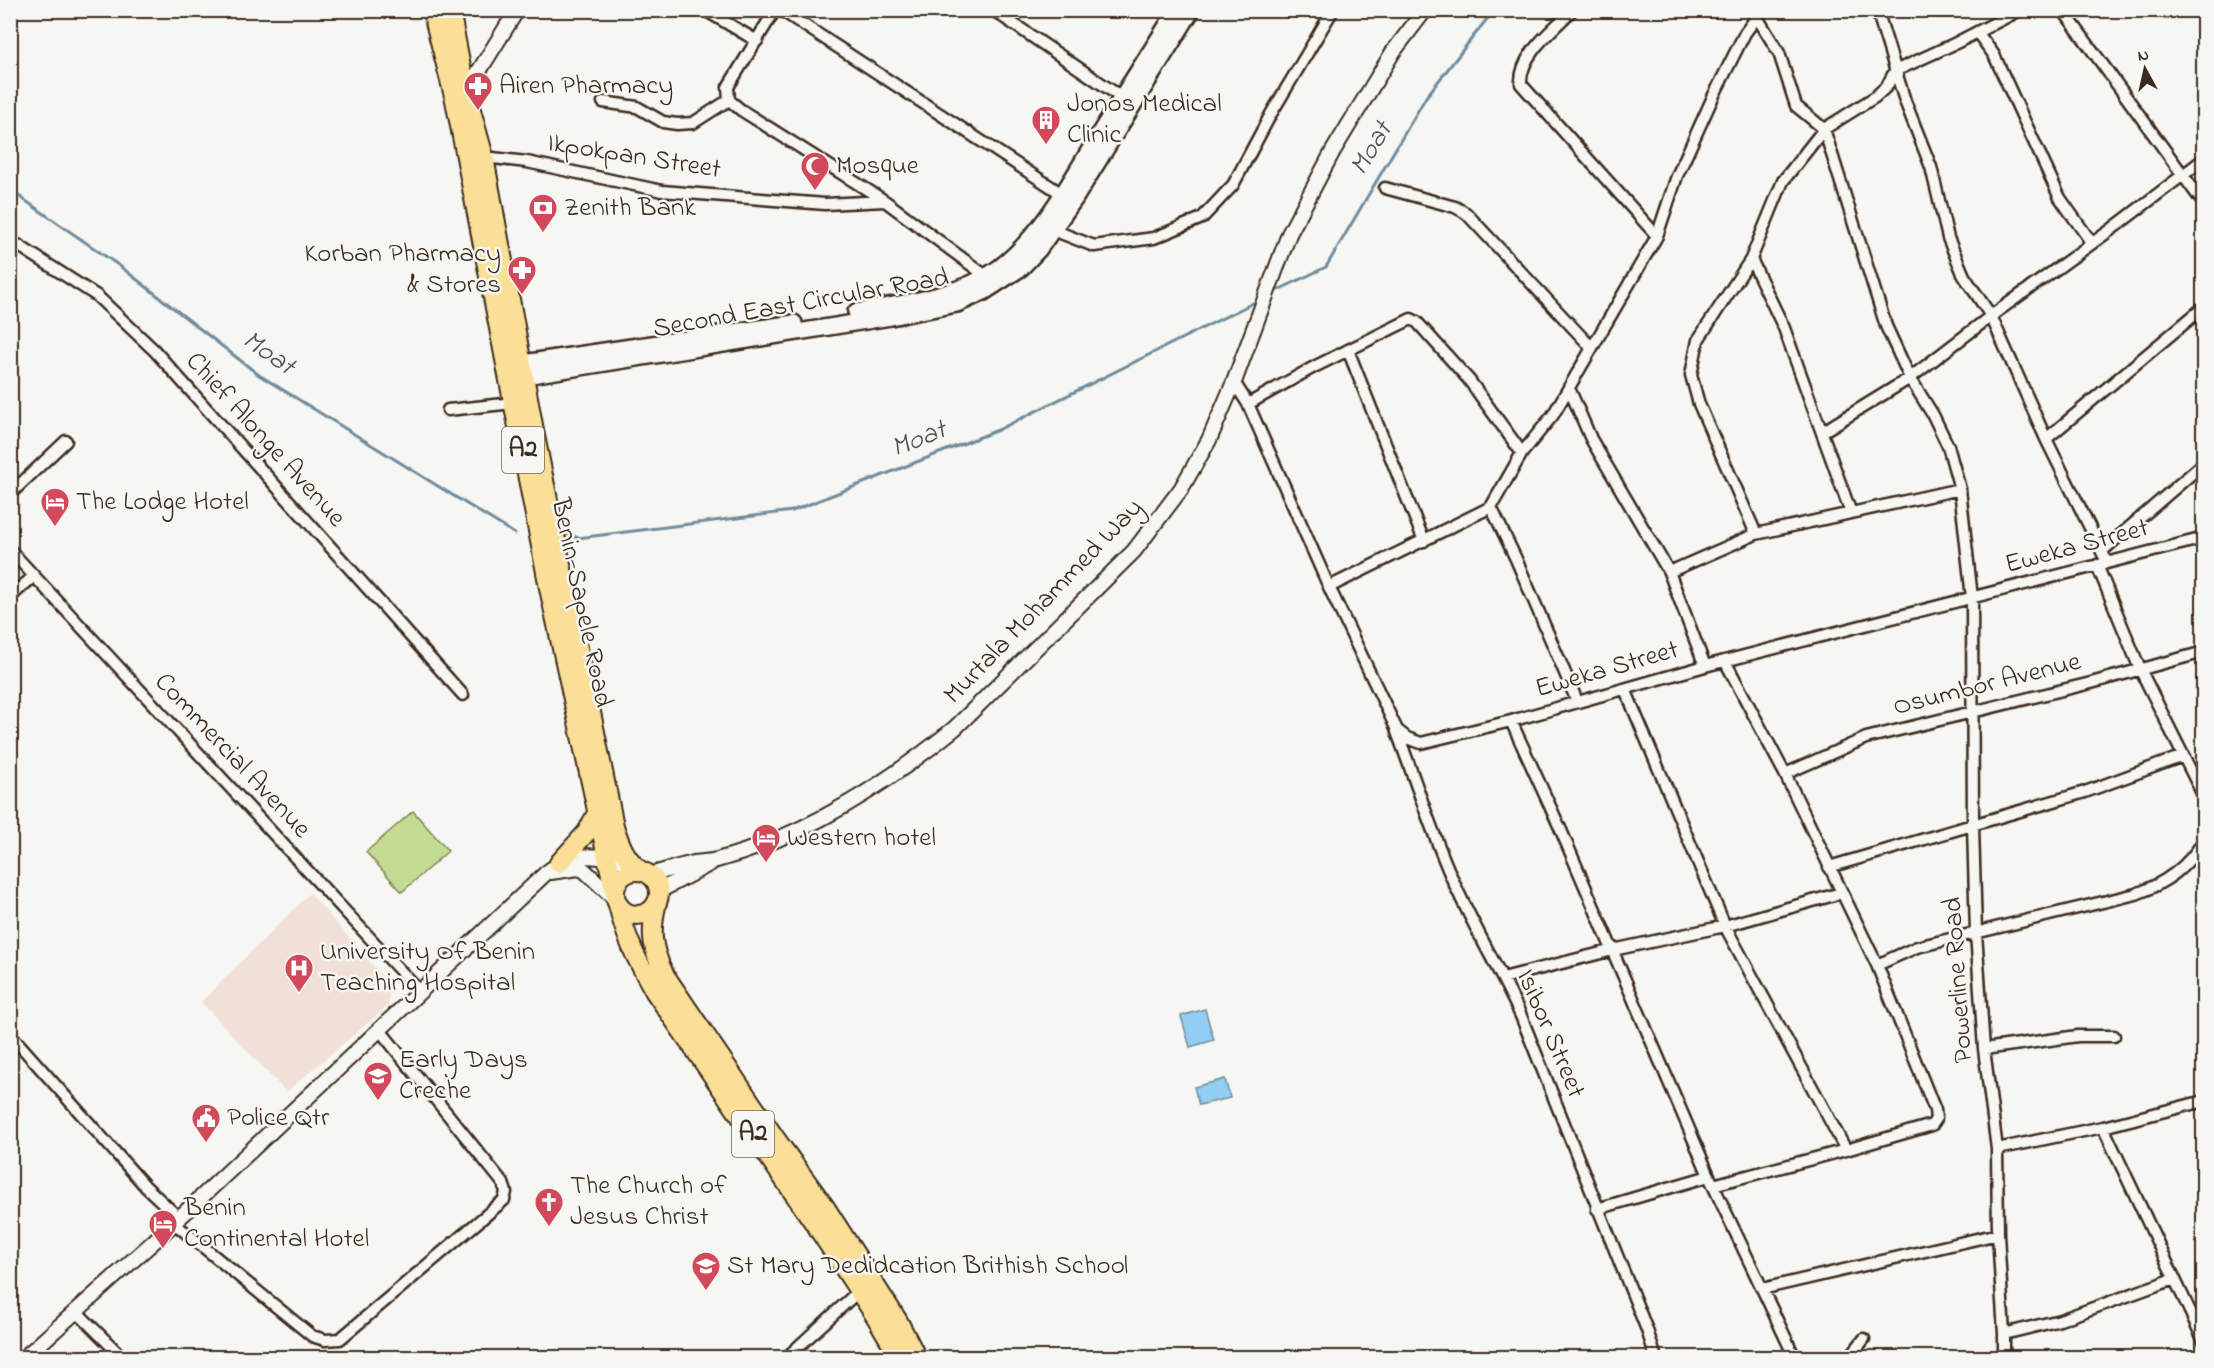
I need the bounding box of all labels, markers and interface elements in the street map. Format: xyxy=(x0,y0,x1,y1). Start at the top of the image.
north arrow xyxy=(2115,39,2175,99)
text: N xyxy=(2136,43,2150,69)
place label: Airen Pharmacy xyxy=(499,67,673,106)
pharmacy icon: Airen Pharmacy xyxy=(462,70,494,112)
place label: Jonos Medical Clinic xyxy=(1067,85,1222,155)
building icon: Jonos Medical Clinic xyxy=(1030,104,1062,146)
water label: Moat xyxy=(1340,112,1405,184)
street label: Ikpokpan Street xyxy=(544,124,724,190)
place label: Mosque xyxy=(836,147,920,186)
mosque icon: Mosque xyxy=(799,150,831,192)
place label: Zenith Bank xyxy=(564,189,696,228)
bank icon: Zenith Bank xyxy=(527,192,559,234)
place label: Korban Pharmacy & Stores xyxy=(304,235,501,305)
pharmacy icon: Korban Pharmacy & Stores xyxy=(506,254,538,296)
street label: Second East Circular Road xyxy=(650,259,952,349)
water label: Moat xyxy=(233,321,305,388)
street label: Chief Alonge Avenue xyxy=(176,344,355,537)
water label: Moat xyxy=(885,410,955,470)
road number: A2 xyxy=(502,427,544,473)
place label: The Lodge Hotel xyxy=(76,483,249,522)
hotel icon: The Lodge Hotel xyxy=(39,486,71,528)
street label: Murtala Mohammed Way xyxy=(935,490,1153,714)
street label: Benin-Sapele Road xyxy=(540,494,622,711)
street label: Eweka Street xyxy=(2001,509,2153,585)
street label: Eweka Street xyxy=(1531,631,1683,709)
street label: Osumbor Avenue xyxy=(1889,643,2086,727)
street label: Commercial Avenue xyxy=(145,664,320,848)
place label: Western hotel xyxy=(787,819,936,858)
hotel icon: Western hotel xyxy=(750,822,782,864)
street label: Powerline Road xyxy=(1934,896,1984,1064)
place label: University Of Benin Teaching Hospital xyxy=(320,933,535,1003)
hospital icon: University Of Benin Teaching Hospital xyxy=(283,952,315,994)
street label: Isibor Street xyxy=(1505,964,1595,1104)
place label: Early Days Creche xyxy=(399,1041,528,1111)
school or university icon: Early Days Creche xyxy=(362,1060,394,1102)
place label: Police Qtr xyxy=(227,1099,330,1138)
public building icon: Police Qtr xyxy=(190,1102,222,1144)
road number: A2 xyxy=(732,1111,774,1157)
place label: The Church of Jesus Christ xyxy=(570,1167,727,1237)
church icon: The Church of Jesus Christ xyxy=(533,1186,565,1228)
place label: Benin Continental Hotel xyxy=(183,1189,369,1259)
hotel icon: Benin Continental Hotel xyxy=(147,1208,179,1250)
place label: St Mary Dedidcation Brithish School xyxy=(727,1247,1128,1286)
school or university icon: St Mary Dedidcation Brithish School xyxy=(690,1250,722,1292)

